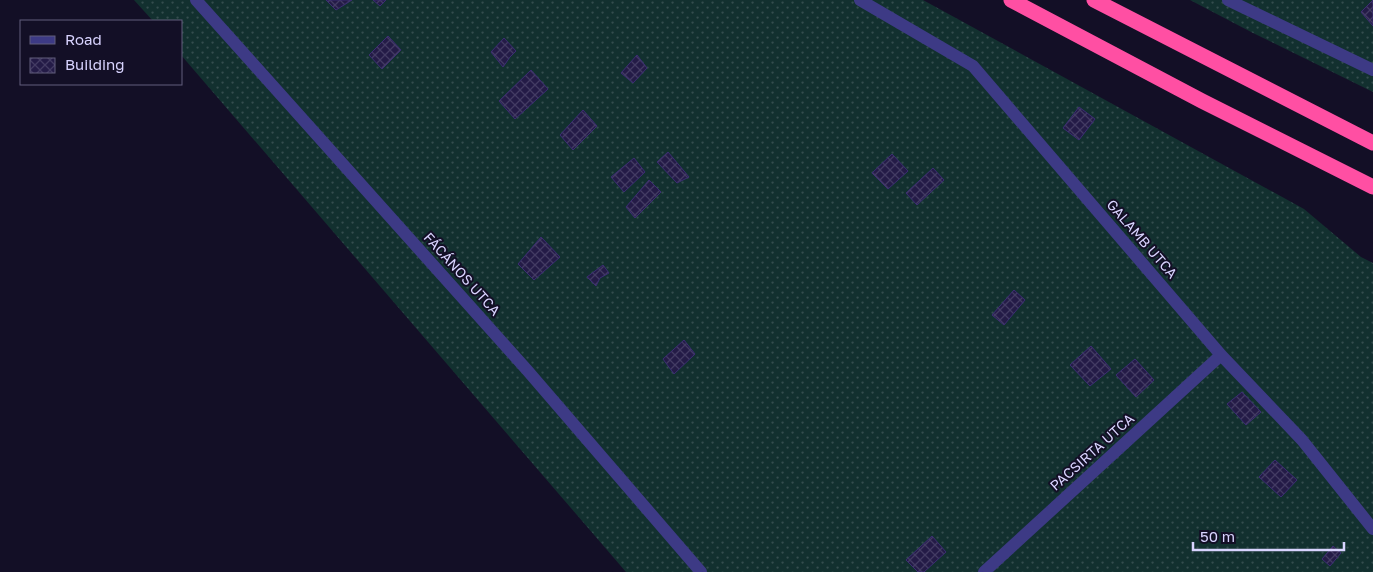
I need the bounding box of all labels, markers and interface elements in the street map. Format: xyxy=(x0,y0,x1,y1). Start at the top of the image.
legend xyxy=(20,20,182,85)
text: Road xyxy=(65,30,102,48)
text: Building xyxy=(65,55,125,73)
street label: GALAMB UTCA xyxy=(1104,196,1182,282)
street label: FÁCÁNOS UTCA xyxy=(421,229,505,319)
street label: PACSIRTA UTCA xyxy=(1046,409,1138,494)
scale bar xyxy=(1193,520,1344,552)
text: 50 m xyxy=(1200,527,1235,545)

